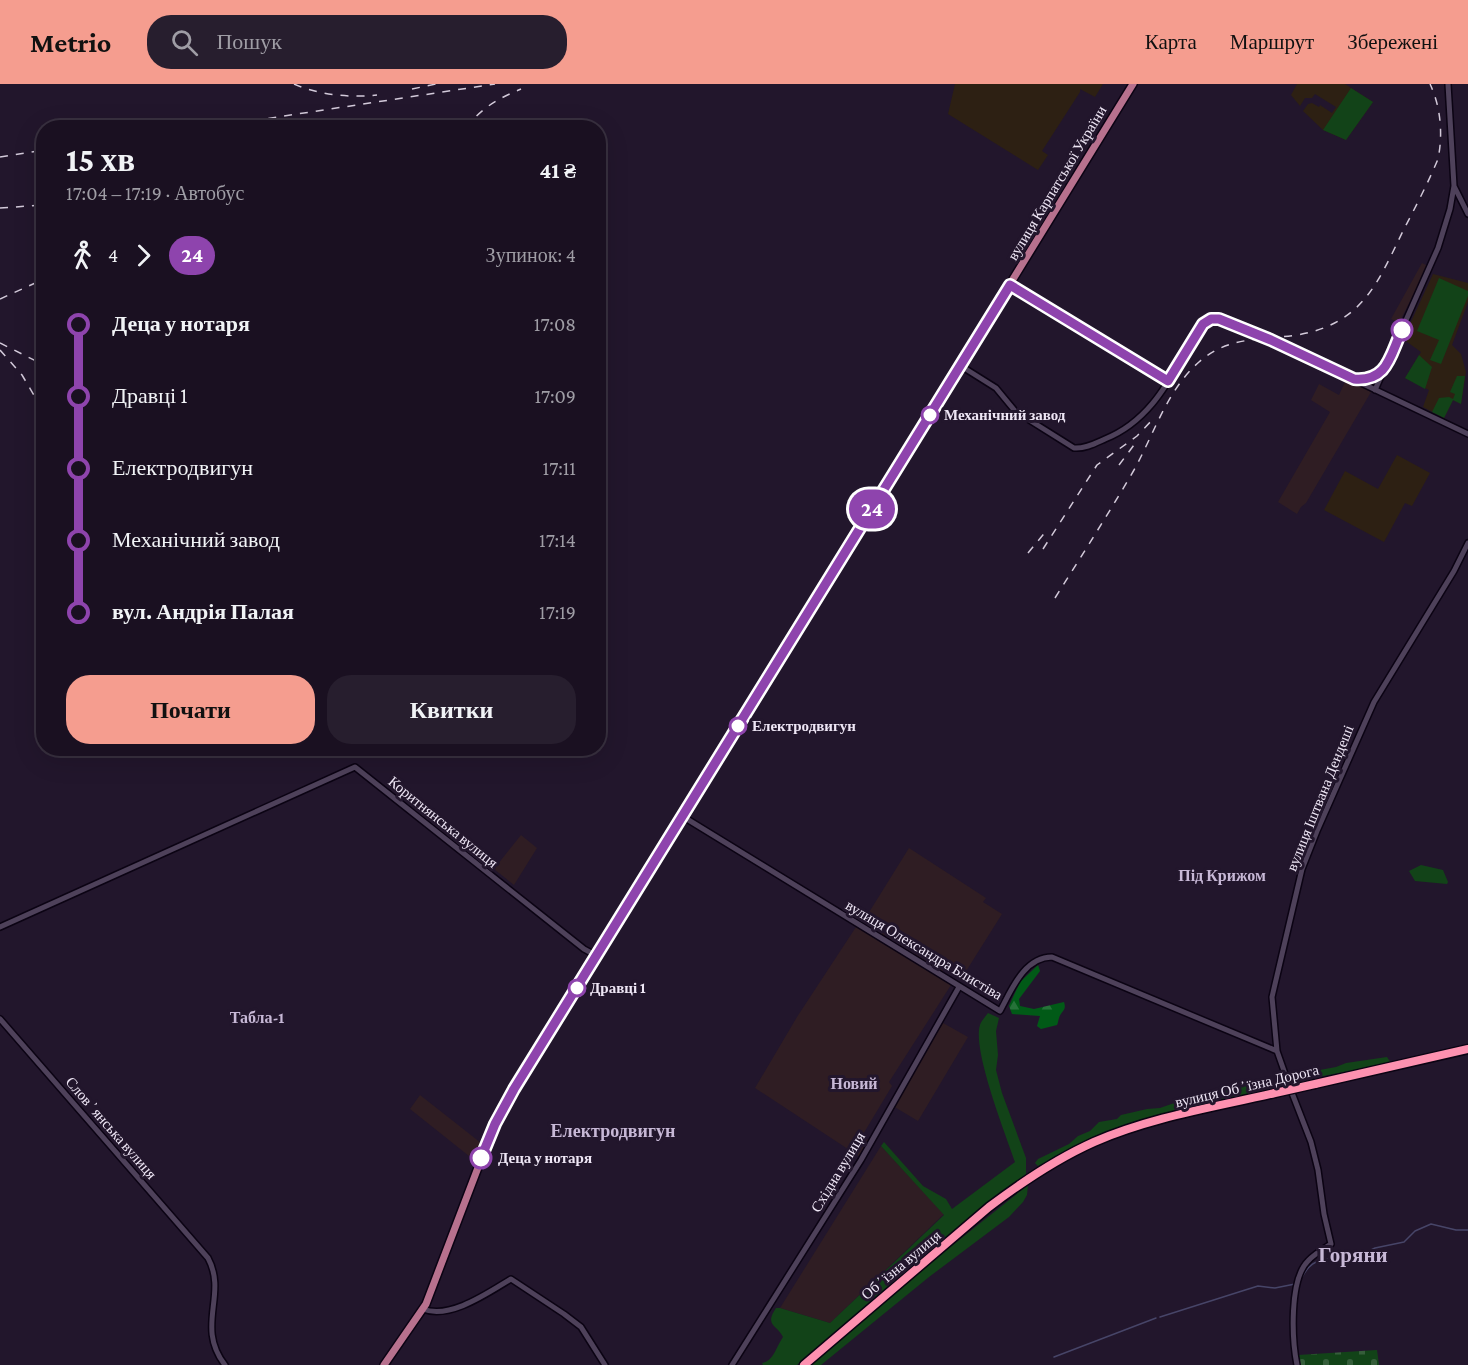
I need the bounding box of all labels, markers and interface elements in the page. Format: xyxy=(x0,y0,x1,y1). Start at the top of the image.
search box xyxy=(147,15,567,69)
icon: search xyxy=(168,26,201,59)
text: Metrio xyxy=(30,27,111,58)
text: Пошук xyxy=(216,29,282,54)
text: Карта xyxy=(1145,30,1197,54)
text: Маршрут xyxy=(1230,30,1314,54)
text: Збережені xyxy=(1347,30,1438,54)
street label: вулиця Карпатської України xyxy=(1005,103,1109,263)
text: 15 хв xyxy=(66,141,135,178)
text: 41 ₴ xyxy=(539,158,576,183)
text: 17:04 – 17:19 · Автобус xyxy=(66,182,244,204)
icon: walk xyxy=(66,239,99,272)
icon: forward xyxy=(127,239,160,272)
text: 24 xyxy=(181,243,203,267)
text: 4 xyxy=(108,244,118,266)
text: Зупинок: 4 xyxy=(486,244,576,266)
text: Деца у нотаря xyxy=(112,311,250,336)
text: 17:08 xyxy=(534,313,576,335)
unlabelled marker xyxy=(1391,319,1413,341)
text: Дравці 1 xyxy=(112,383,187,408)
text: 17:09 xyxy=(534,385,576,407)
marker: Механічний завод xyxy=(921,406,939,424)
place label: Механічний завод xyxy=(944,407,1066,423)
text: Електродвигун xyxy=(112,455,253,480)
text: 17:11 xyxy=(543,457,576,479)
line badge: 24 xyxy=(845,490,899,528)
text: 24 xyxy=(861,497,883,521)
text: Механічний завод xyxy=(112,527,280,552)
text: 17:14 xyxy=(539,529,576,551)
text: вул. Андрія Палая xyxy=(112,599,294,624)
text: 17:19 xyxy=(539,601,576,623)
button: Почати xyxy=(66,675,315,744)
button: Квитки xyxy=(327,675,576,744)
marker: Електродвигун xyxy=(729,717,747,735)
place label: Електродвигун xyxy=(752,718,856,734)
street label: вулиця Іштвана Дендеші xyxy=(1283,723,1357,873)
street label: Коритнянська вулиця xyxy=(385,773,501,871)
district label: Під Крижом xyxy=(1178,867,1266,885)
street label: вулиця Олександра Блистіва xyxy=(843,897,1005,1003)
marker: Дравці 1 xyxy=(568,979,586,997)
place label: Дравці 1 xyxy=(590,980,646,996)
district label: Табла-1 xyxy=(230,1009,284,1026)
street label: вулиця Обʼїзна Дорога xyxy=(1174,1062,1321,1110)
street label: Словʼянська вулиця xyxy=(62,1074,160,1182)
district label: Новий xyxy=(830,1075,878,1092)
district label: Електродвигун xyxy=(551,1121,675,1141)
street label: Східна вулиця xyxy=(808,1129,868,1215)
marker: Деца у нотаря xyxy=(470,1147,492,1169)
place label: Деца у нотаря xyxy=(498,1150,592,1166)
street label: Обʼїзна вулиця xyxy=(858,1227,944,1303)
district label: Горяни xyxy=(1318,1243,1388,1267)

